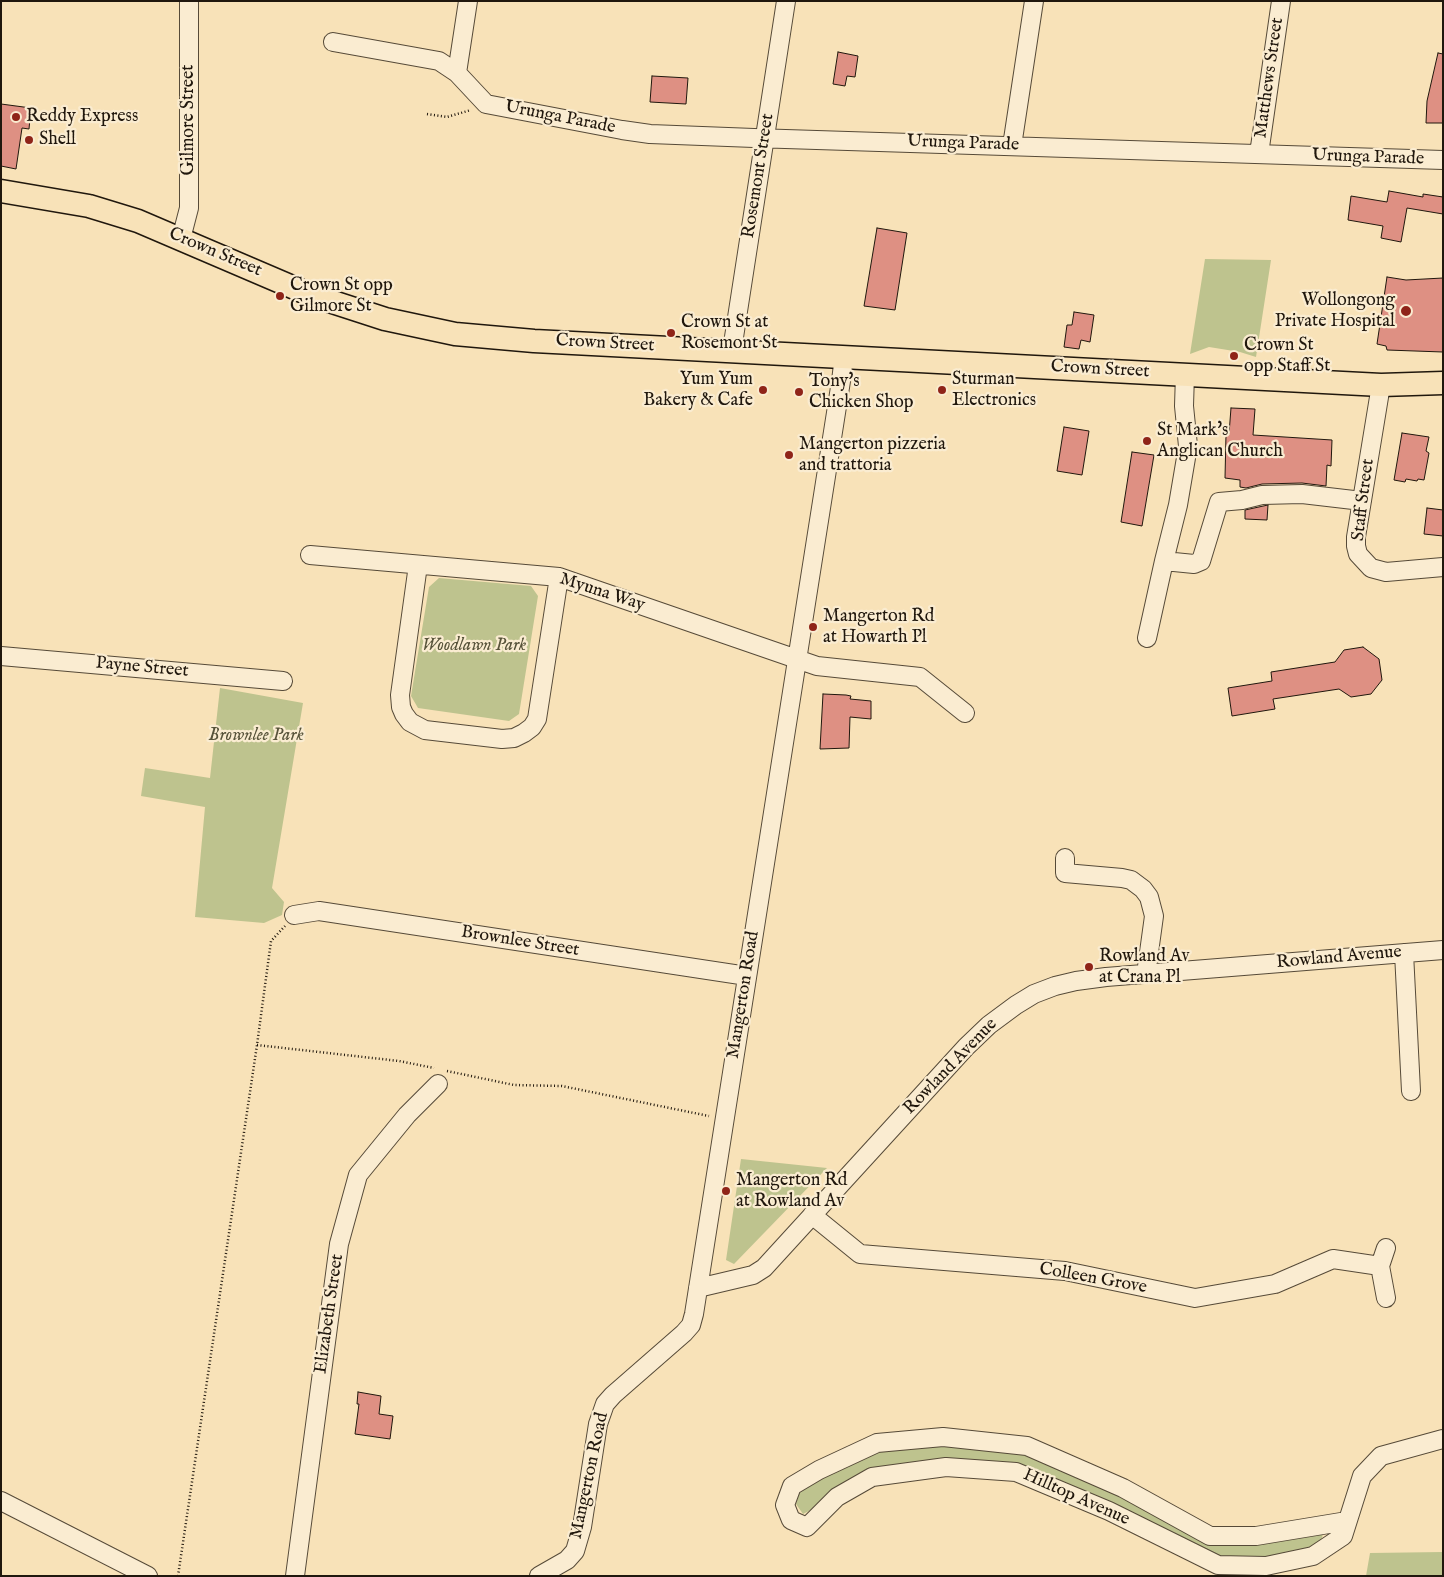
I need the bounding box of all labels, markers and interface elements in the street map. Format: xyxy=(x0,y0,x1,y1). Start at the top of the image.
street label: Matthews Street xyxy=(1251,16,1289,140)
street label: Gilmore Street xyxy=(178,64,200,176)
street label: Urunga Parade xyxy=(503,97,617,139)
place label: Reddy Express xyxy=(26,106,138,128)
marker: Reddy Express xyxy=(10,111,22,123)
street label: Rosemont Street xyxy=(738,112,780,240)
place label: Shell xyxy=(39,129,76,151)
street label: Urunga Parade xyxy=(907,131,1019,157)
marker: Shell xyxy=(23,134,35,146)
street label: Urunga Parade xyxy=(1312,145,1424,171)
street label: Crown Street xyxy=(165,224,265,282)
place label: Crown St opp Gilmore St xyxy=(290,275,393,318)
marker: Crown St opp Gilmore St xyxy=(274,290,286,302)
place label: Wollongong Private Hospital xyxy=(1275,290,1395,332)
marker: Wollongong Private Hospital xyxy=(1399,304,1413,318)
place label: Crown St at Rosemont St xyxy=(681,312,777,354)
marker: Crown St at Rosemont St xyxy=(665,327,677,339)
street label: Crown Street xyxy=(555,331,655,357)
place label: Crown St opp Staff St xyxy=(1244,335,1330,378)
marker: Crown St opp Staff St xyxy=(1228,350,1240,362)
street label: Crown Street xyxy=(1050,357,1150,383)
place label: Yum Yum Bakery & Cafe xyxy=(643,369,753,412)
place label: Sturman Electronics xyxy=(952,369,1036,412)
place label: Tony's Chicken Shop xyxy=(809,371,913,414)
marker: Yum Yum Bakery & Cafe xyxy=(757,384,769,396)
marker: Sturman Electronics xyxy=(936,384,948,396)
marker: Tony's Chicken Shop xyxy=(793,386,805,398)
place label: St Mark's Anglican Church xyxy=(1157,420,1283,462)
place label: Mangerton pizzeria and trattoria xyxy=(799,434,946,476)
marker: St Mark's Anglican Church xyxy=(1141,435,1153,447)
marker: Mangerton pizzeria and trattoria xyxy=(783,449,795,461)
street label: Staff Street xyxy=(1348,458,1380,542)
street label: Myuna Way xyxy=(557,569,647,617)
place label: Mangerton Rd at Howarth Pl xyxy=(823,606,934,649)
marker: Mangerton Rd at Howarth Pl xyxy=(807,621,819,633)
park label: Woodlawn Park xyxy=(422,635,526,657)
street label: Payne Street xyxy=(95,653,189,683)
park label: Brownlee Park xyxy=(208,725,304,747)
street label: Brownlee Street xyxy=(459,922,581,962)
street label: Mangerton Road xyxy=(723,930,765,1060)
street label: Rowland Avenue xyxy=(1275,942,1403,974)
place label: Rowland Av at Crana Pl xyxy=(1099,946,1189,989)
marker: Rowland Av at Crana Pl xyxy=(1083,961,1095,973)
street label: Rowland Avenue xyxy=(900,1014,1002,1120)
place label: Mangerton Rd at Rowland Av xyxy=(736,1170,847,1212)
marker: Mangerton Rd at Rowland Av xyxy=(720,1185,732,1197)
street label: Elizabeth Street xyxy=(311,1253,349,1375)
street label: Colleen Grove xyxy=(1037,1259,1149,1299)
street label: Mangerton Road xyxy=(566,1411,614,1541)
street label: Hilltop Avenue xyxy=(1019,1465,1133,1531)

